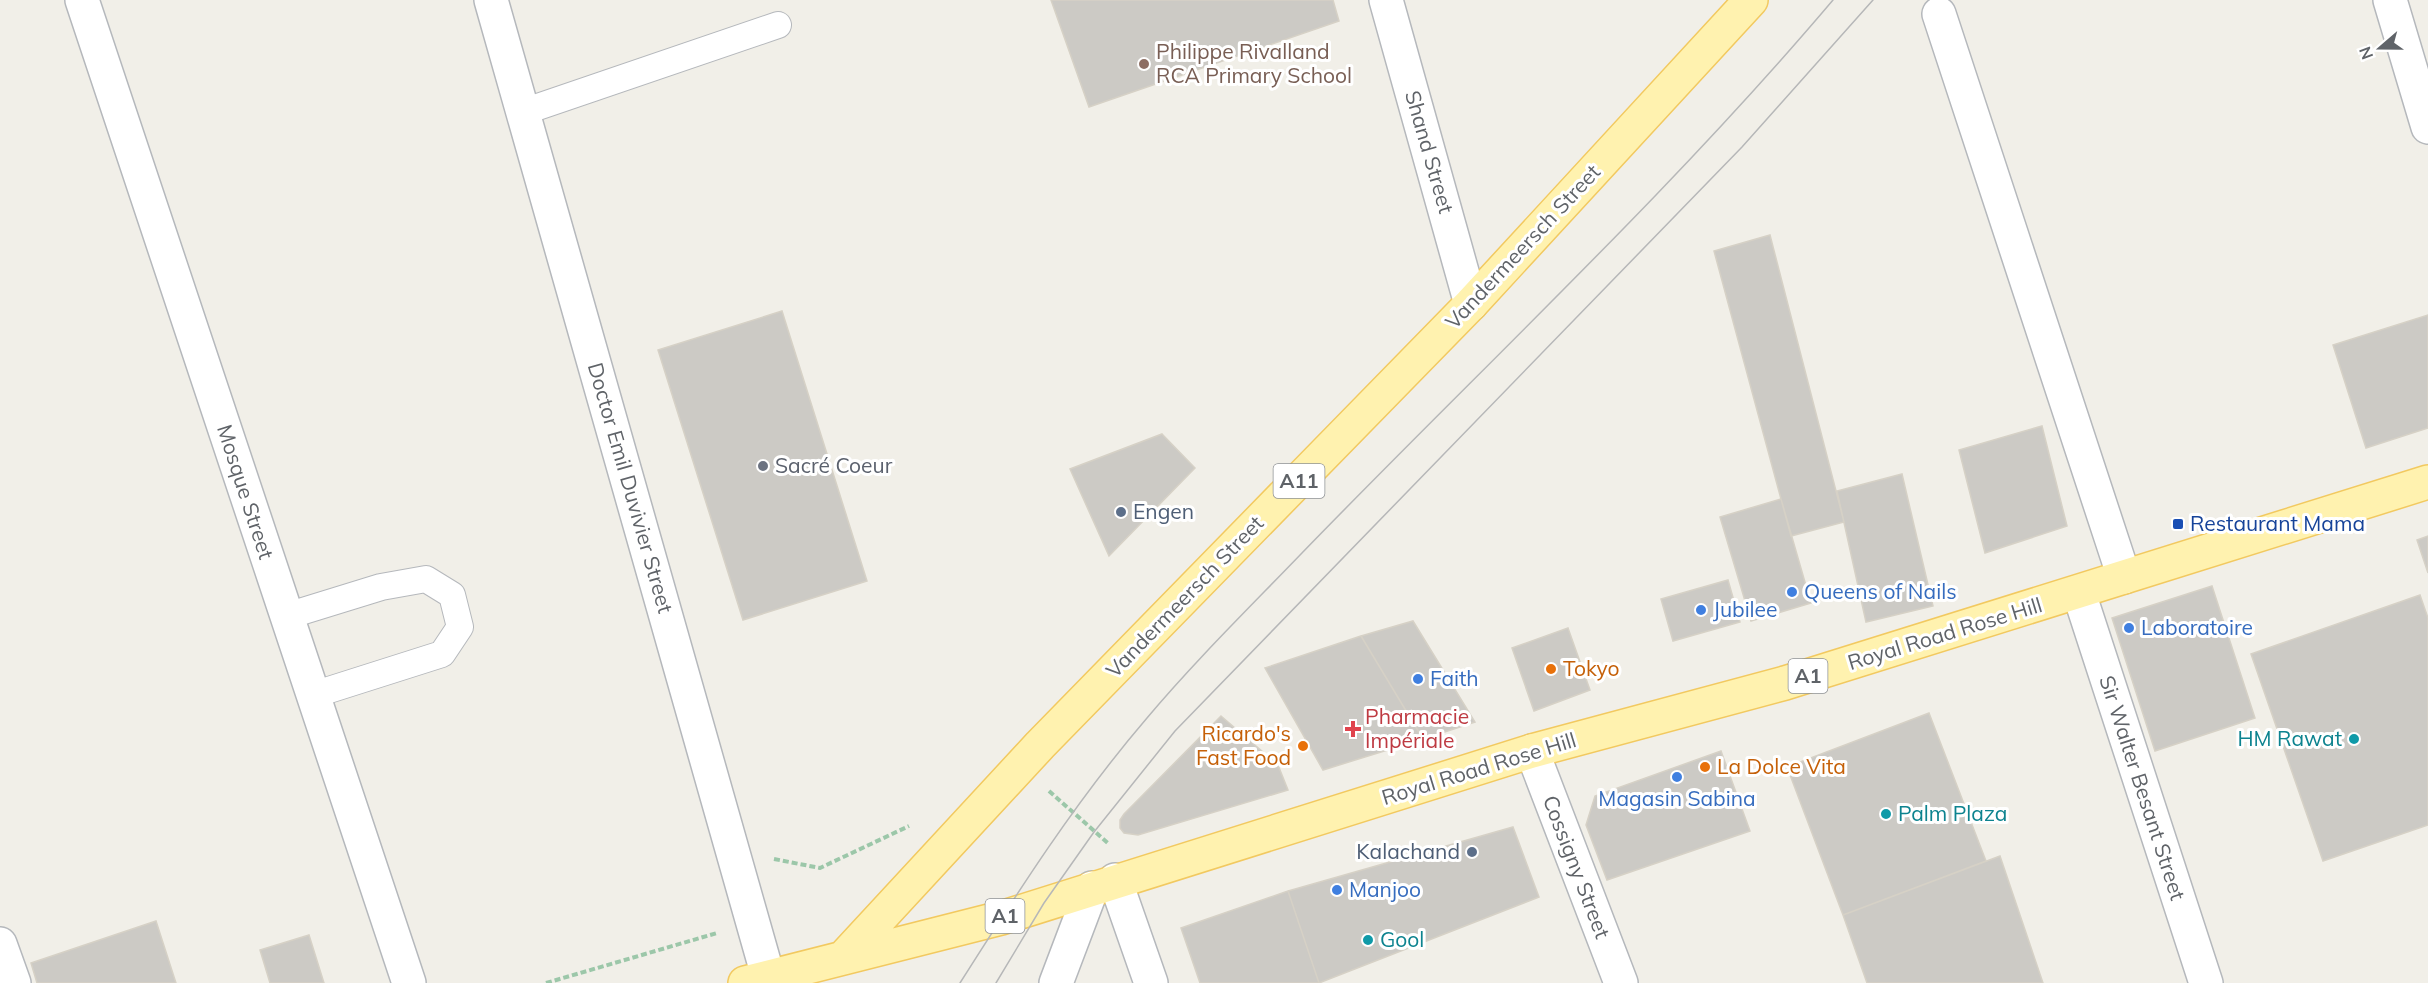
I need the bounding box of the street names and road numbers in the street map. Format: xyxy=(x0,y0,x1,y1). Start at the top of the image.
street label: Shand Street xyxy=(1400,87,1460,216)
street label: Vandermeersch Street xyxy=(1439,159,1605,334)
street label: Doctor Emil Duvivier Street xyxy=(583,359,679,616)
street label: Mosque Street xyxy=(212,421,280,562)
road number: A11 xyxy=(1274,464,1324,498)
street label: Vandermeersch Street xyxy=(1100,510,1268,683)
street label: Royal Road Rose Hill xyxy=(1844,591,2045,675)
road number: A1 xyxy=(1788,659,1828,693)
street label: Sir Walter Besant Street xyxy=(2094,672,2192,903)
street label: Royal Road Rose Hill xyxy=(1378,726,1579,810)
street label: Cossigny Street xyxy=(1538,791,1616,942)
road number: A1 xyxy=(986,899,1024,933)

